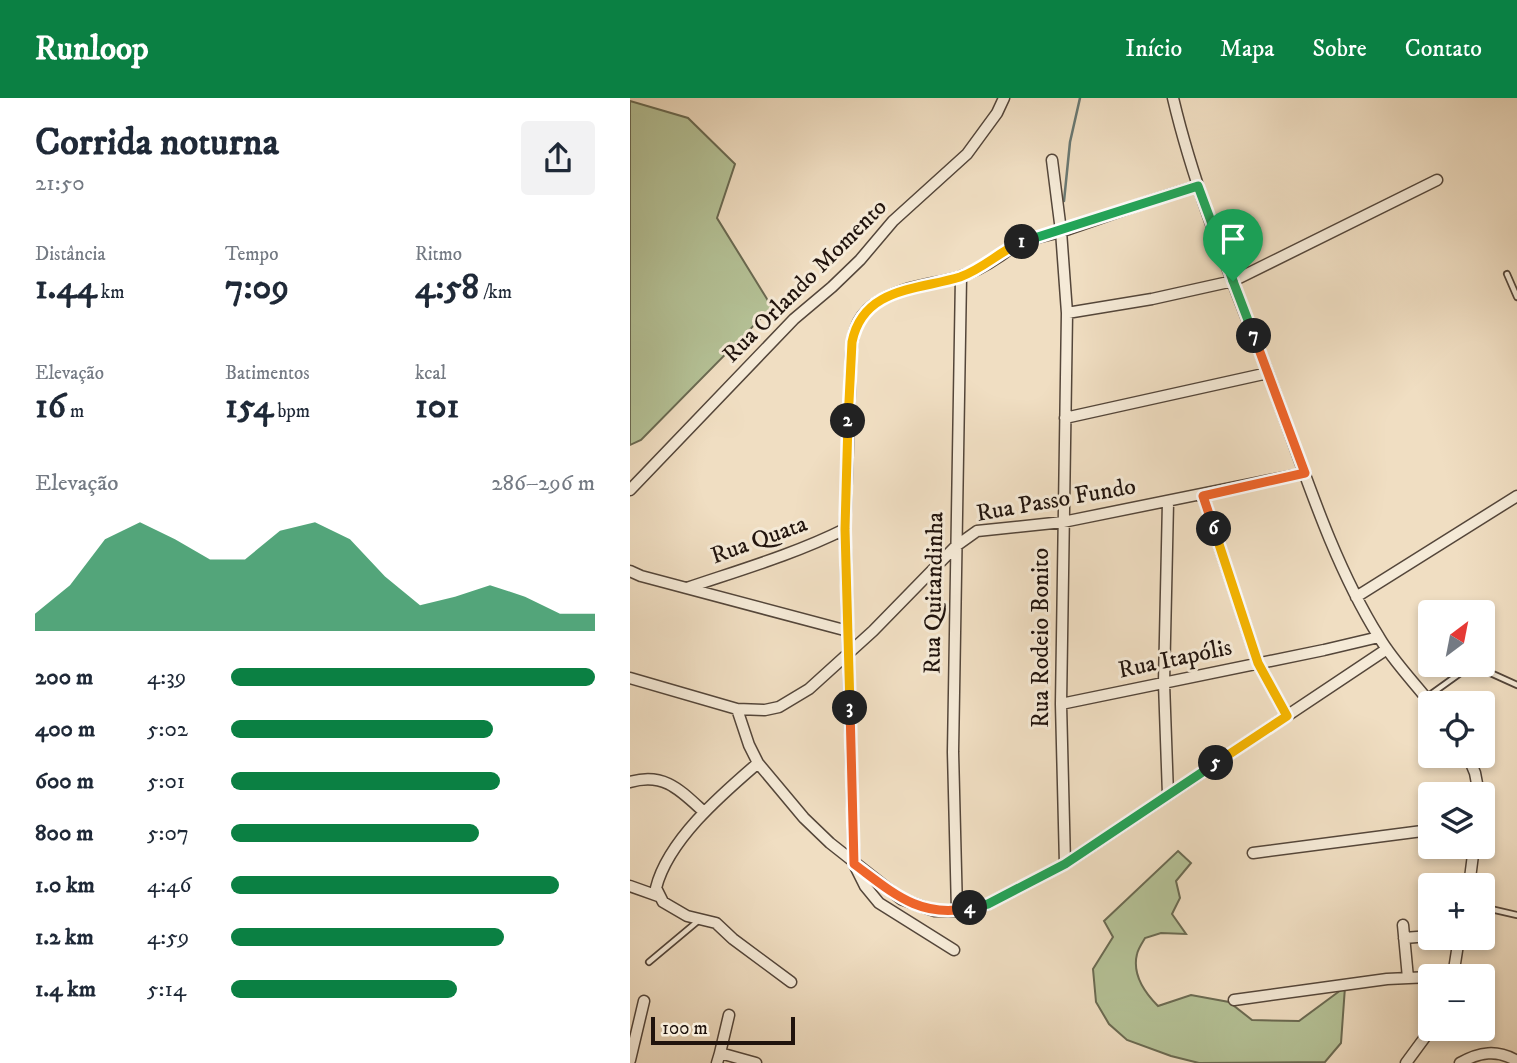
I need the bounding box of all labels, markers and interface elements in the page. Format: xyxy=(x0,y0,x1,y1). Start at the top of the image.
text: Runloop xyxy=(35,29,149,70)
text: Início xyxy=(1125,34,1182,64)
text: Mapa xyxy=(1220,34,1274,64)
text: Sobre xyxy=(1312,34,1367,64)
text: Contato xyxy=(1405,34,1482,64)
text: Corrida noturna xyxy=(35,119,279,167)
button: share xyxy=(521,121,595,195)
text: 21:50 xyxy=(35,169,85,198)
street label: Rua Orlando Momento xyxy=(717,193,893,369)
pin xyxy=(1203,209,1263,281)
icon: arrive xyxy=(1214,220,1252,258)
pin: 1 xyxy=(1004,225,1040,260)
text: 1 xyxy=(1018,230,1025,253)
text: Distância xyxy=(35,243,106,266)
text: Tempo xyxy=(225,243,278,266)
text: Ritmo xyxy=(415,243,462,266)
text: 1.44 xyxy=(35,266,97,310)
text: 7:09 xyxy=(225,266,289,310)
text: 4:58 xyxy=(415,266,479,310)
text: km xyxy=(97,281,125,304)
text: /km xyxy=(479,281,512,304)
pin: 7 xyxy=(1236,318,1272,354)
text: 7 xyxy=(1248,324,1259,347)
text: Elevação xyxy=(35,362,104,385)
text: Batimentos xyxy=(225,362,310,385)
text: kcal xyxy=(415,362,446,385)
text: 16 xyxy=(35,385,66,429)
text: 154 xyxy=(225,385,273,429)
text: 101 xyxy=(415,385,459,429)
text: m xyxy=(66,400,84,423)
text: bpm xyxy=(273,400,310,423)
pin: 2 xyxy=(830,404,865,438)
text: 2 xyxy=(843,409,852,432)
text: Elevação xyxy=(35,469,118,498)
text: 286–296 m xyxy=(491,469,595,498)
street label: Rua Passo Fundo xyxy=(974,471,1138,529)
street label: Rua Quata xyxy=(707,508,812,571)
street label: Rua Quitandinha xyxy=(918,511,950,674)
pin: 6 xyxy=(1196,512,1232,546)
text: 6 xyxy=(1209,517,1218,540)
street label: Rua Rodeio Bonito xyxy=(1026,548,1056,728)
north arrow xyxy=(1418,600,1494,677)
map controls xyxy=(1418,600,1495,1041)
street label: Rua Itapólis xyxy=(1115,632,1235,686)
text: 200 m xyxy=(35,663,93,692)
text: 4:39 xyxy=(147,663,186,692)
pin: 3 xyxy=(832,690,868,726)
button: locate xyxy=(1418,691,1495,768)
text: 3 xyxy=(846,696,853,719)
text: 400 m xyxy=(35,715,95,744)
text: 5:02 xyxy=(147,715,188,744)
pin: 5 xyxy=(1198,746,1234,780)
text: 5 xyxy=(1211,751,1220,774)
text: 600 m xyxy=(35,767,94,796)
text: 5:01 xyxy=(147,767,185,796)
button: layers xyxy=(1418,782,1495,859)
text: 800 m xyxy=(35,819,93,848)
text: 5:07 xyxy=(147,819,189,848)
text: 1.0 km xyxy=(35,871,95,900)
text: 4:46 xyxy=(147,871,191,900)
button: + xyxy=(1418,873,1495,950)
pin: 4 xyxy=(952,890,988,926)
text: 4 xyxy=(964,896,975,919)
text: 1.2 km xyxy=(35,923,94,952)
text: 4:59 xyxy=(147,923,189,952)
button: − xyxy=(1418,964,1495,1041)
text: 1.4 km xyxy=(35,975,96,1004)
text: 5:14 xyxy=(147,975,186,1004)
scale bar xyxy=(651,1014,794,1046)
text: 100 m xyxy=(662,1017,708,1040)

